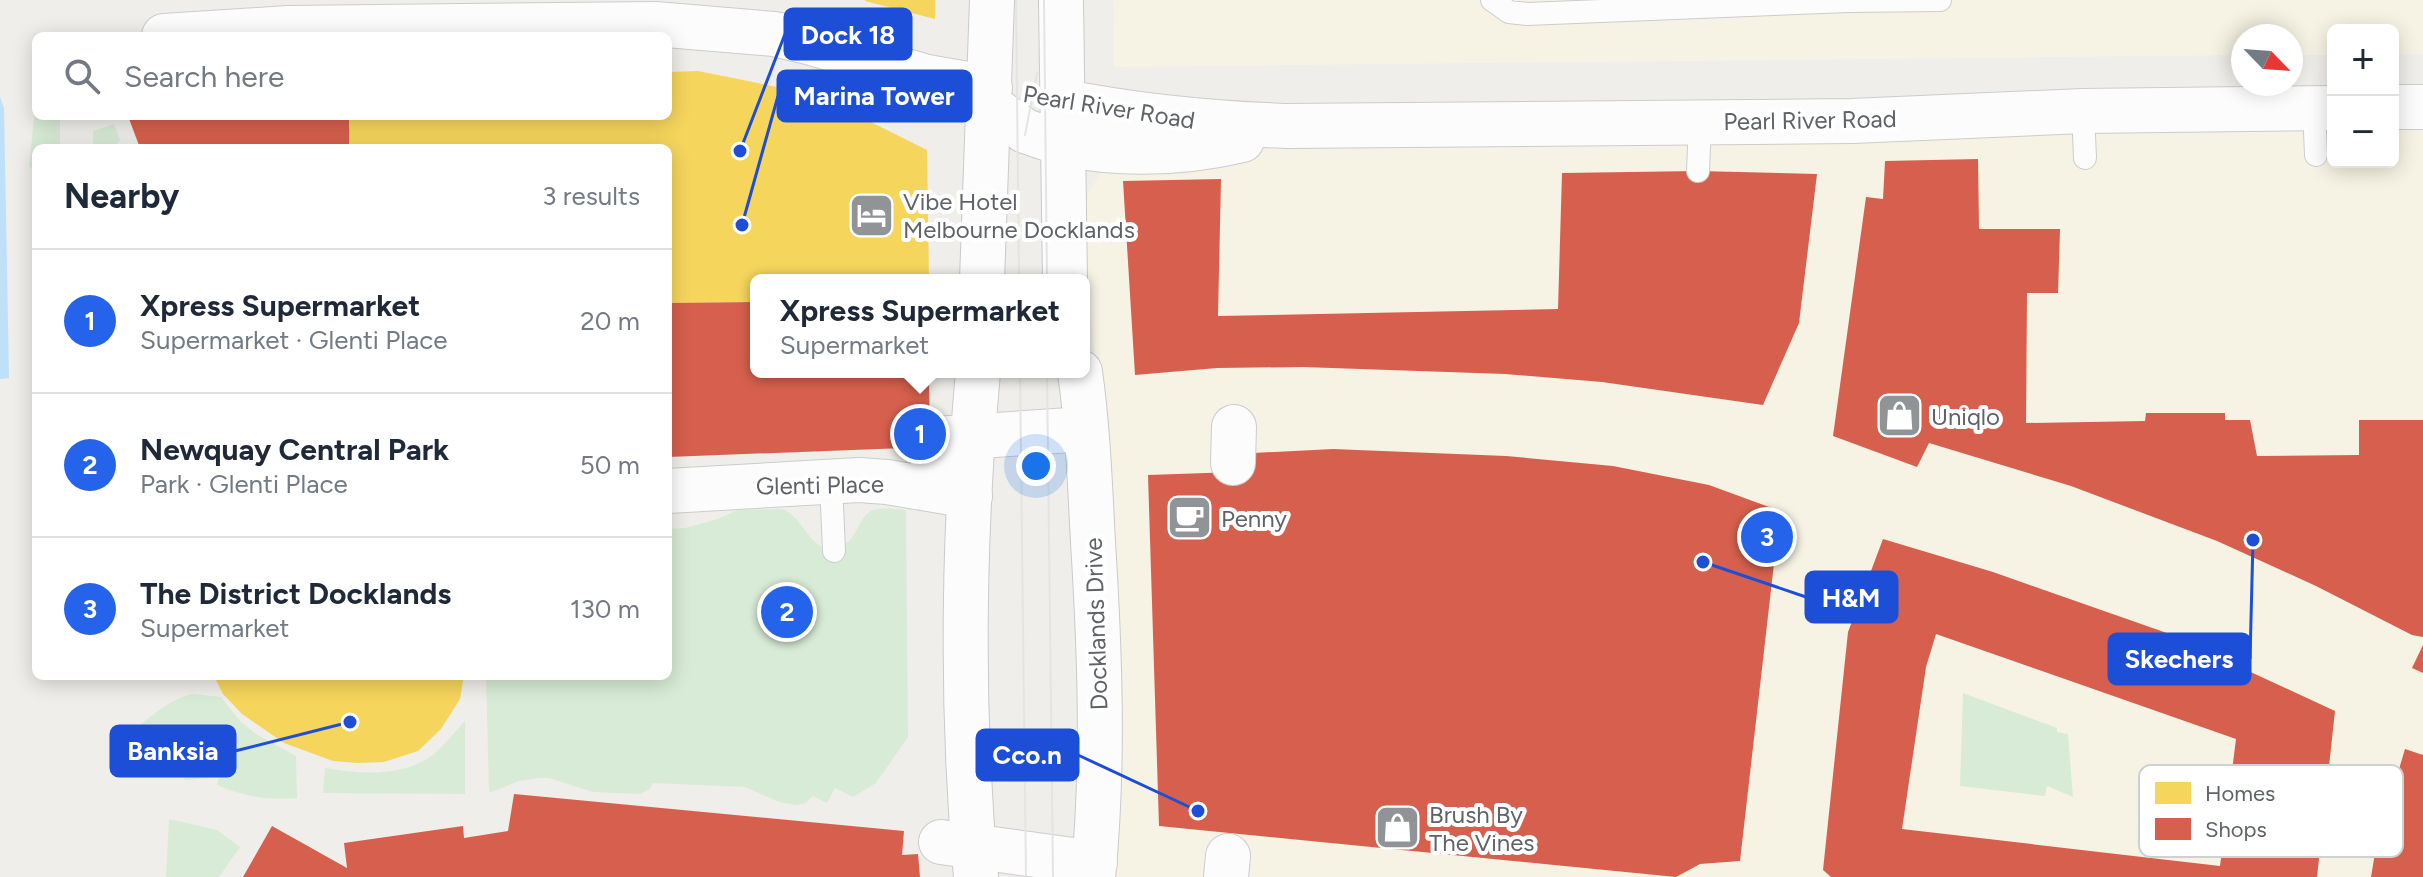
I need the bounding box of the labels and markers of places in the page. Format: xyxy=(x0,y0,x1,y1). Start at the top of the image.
callout: Dock 18 xyxy=(785,9,911,59)
callout: Marina Tower xyxy=(778,71,971,121)
place label: Vibe Hotel Melbourne Docklands xyxy=(903,187,1135,244)
hotel icon: Vibe Hotel Melbourne Docklands xyxy=(848,191,896,239)
shop icon: Uniqlo xyxy=(1876,392,1924,440)
place label: Uniqlo xyxy=(1931,402,2000,431)
pin: 1 xyxy=(894,404,946,464)
cafe icon: Penny xyxy=(1166,494,1214,542)
place label: Penny xyxy=(1221,504,1287,533)
pin: 3 xyxy=(1741,507,1793,567)
callout: H&M xyxy=(1806,572,1897,622)
pin: 2 xyxy=(761,582,813,642)
callout: Skechers xyxy=(2109,634,2250,684)
callout: Banksia xyxy=(111,726,235,776)
callout: Cco.n xyxy=(977,730,1078,780)
place label: Brush By The Vines xyxy=(1429,800,1535,857)
shop icon: Brush By The Vines xyxy=(1374,804,1422,852)

